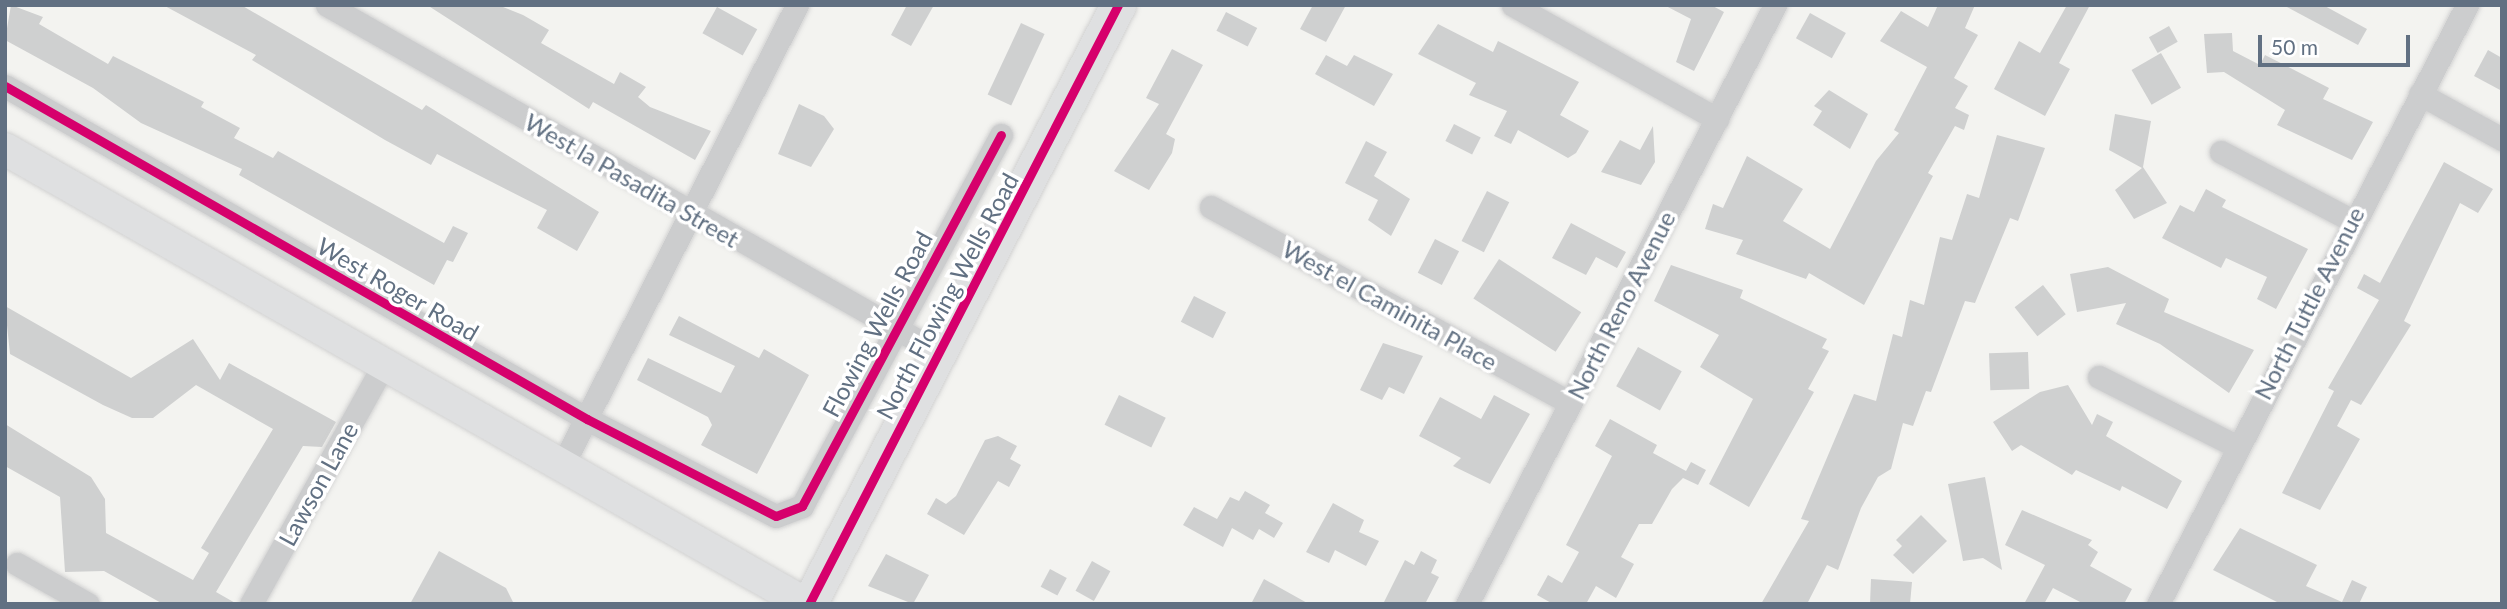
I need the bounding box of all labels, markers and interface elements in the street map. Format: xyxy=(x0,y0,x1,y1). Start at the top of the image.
scale bar xyxy=(2262,21,2414,65)
text: 50 m xyxy=(2271,34,2318,59)
street label: West la Pasadita Street xyxy=(520,107,744,253)
street label: North Flowing Wells Road xyxy=(870,168,1024,424)
street label: North Tuttle Avenue xyxy=(2248,201,2370,405)
street label: North Reno Avenue xyxy=(1561,206,1681,404)
street label: Flowing Wells Road xyxy=(816,226,938,422)
street label: West Roger Road xyxy=(312,231,484,347)
street label: West el Caminita Place xyxy=(1278,234,1502,376)
street label: Lawson Lane xyxy=(272,417,364,551)

